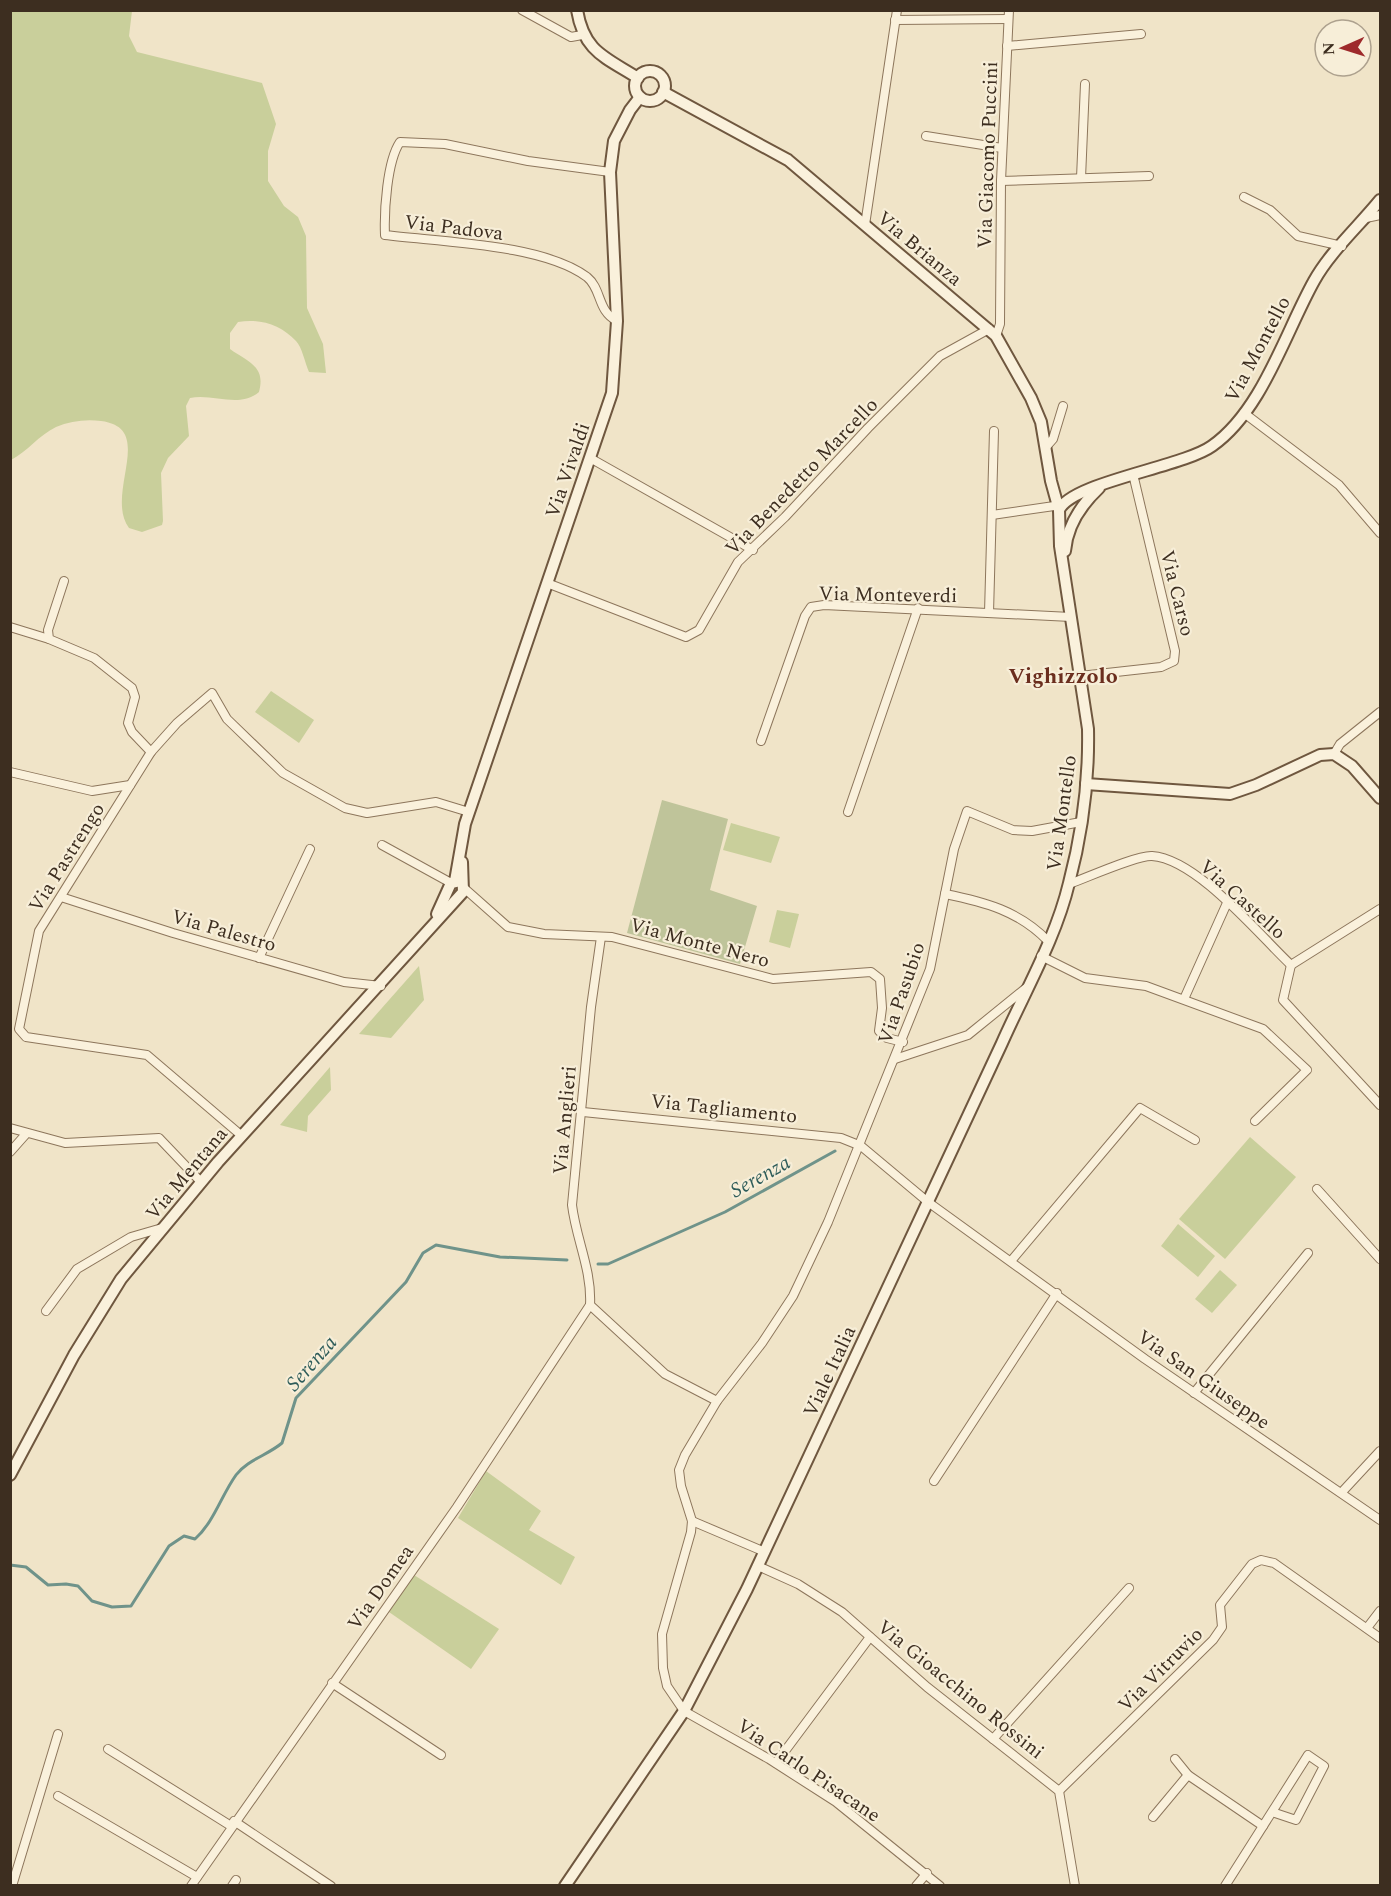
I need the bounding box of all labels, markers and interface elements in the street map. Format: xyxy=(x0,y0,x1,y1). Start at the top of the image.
north arrow xyxy=(1313,18,1373,78)
text: N xyxy=(1317,42,1341,56)
street label: Via Giacomo Puccini xyxy=(970,61,1006,249)
street label: Via Brianza xyxy=(870,204,969,294)
street label: Via Padova xyxy=(403,207,505,249)
street label: Via Montello xyxy=(1217,291,1299,408)
street label: Via Benedetto Marcello xyxy=(718,391,885,563)
street label: Via Vivaldi xyxy=(538,418,598,522)
street label: Via Carso xyxy=(1152,547,1202,639)
street label: Via Monteverdi xyxy=(818,579,958,611)
district label: Vighizzolo xyxy=(1008,660,1118,693)
street label: Via Montello xyxy=(1039,753,1085,873)
street label: Via Pastrengo xyxy=(21,797,113,918)
street label: Via Castello xyxy=(1192,852,1292,947)
street label: Via Palestro xyxy=(168,902,280,960)
street label: Via Monte Nero xyxy=(626,910,773,976)
street label: Via Pasubio xyxy=(870,938,933,1048)
street label: Via Anglieri xyxy=(545,1064,585,1176)
street label: Via Tagliamento xyxy=(649,1086,799,1132)
street label: Via Mentana xyxy=(138,1120,235,1227)
water label: Serenza xyxy=(724,1147,797,1207)
street label: Viale Italia xyxy=(796,1321,864,1422)
street label: Via San Giuseppe xyxy=(1131,1323,1276,1437)
water label: Serenza xyxy=(278,1328,345,1399)
street label: Via Domea xyxy=(340,1538,422,1637)
street label: Via Gioacchino Rossini xyxy=(870,1613,1051,1767)
street label: Via Vitruvio xyxy=(1111,1620,1210,1719)
street label: Via Carlo Pisacane xyxy=(730,1711,886,1830)

